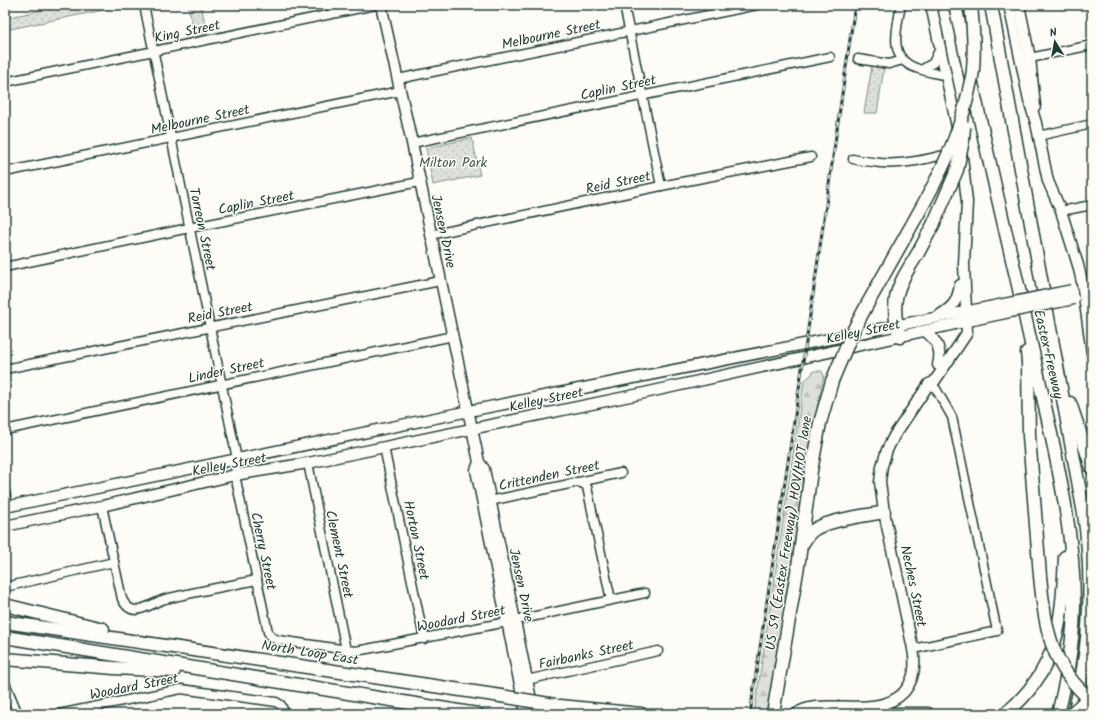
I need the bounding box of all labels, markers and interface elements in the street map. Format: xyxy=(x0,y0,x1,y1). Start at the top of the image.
street label: King Street xyxy=(152,14,223,50)
street label: Melbourne Street xyxy=(500,14,603,56)
north arrow xyxy=(1035,22,1075,62)
text: N xyxy=(1048,24,1058,43)
street label: Caplin Street xyxy=(578,69,659,107)
street label: Melbourne Street xyxy=(149,99,252,141)
park label: Milton Park xyxy=(419,152,487,174)
street label: Reid Street xyxy=(584,165,653,201)
street label: Caplin Street xyxy=(216,185,297,221)
street label: Torreon Street xyxy=(182,186,222,273)
street label: Jensen Drive xyxy=(424,192,462,271)
street label: Reid Street xyxy=(186,296,255,330)
street label: Eastex Freeway xyxy=(1027,307,1069,402)
street label: Kelley Street xyxy=(824,313,903,351)
street label: Linder Street xyxy=(186,352,267,390)
street label: Kelley Street xyxy=(507,381,586,419)
street label: US 59 (Eastex Freeway) HOV/HOT lane xyxy=(760,414,819,652)
street label: Kelley Street xyxy=(190,447,269,483)
street label: Crittenden Street xyxy=(497,454,602,497)
street label: Horton Street xyxy=(397,498,435,583)
street label: Clement Street xyxy=(319,508,359,601)
street label: Cherry Street xyxy=(244,510,282,593)
street label: Neches Street xyxy=(894,543,933,630)
street label: Jensen Drive xyxy=(502,546,540,625)
street label: Woodard Street xyxy=(415,599,508,638)
street label: North Loop East xyxy=(260,634,360,672)
street label: Fairbanks Street xyxy=(537,634,636,676)
street label: Woodard Street xyxy=(88,667,181,706)

